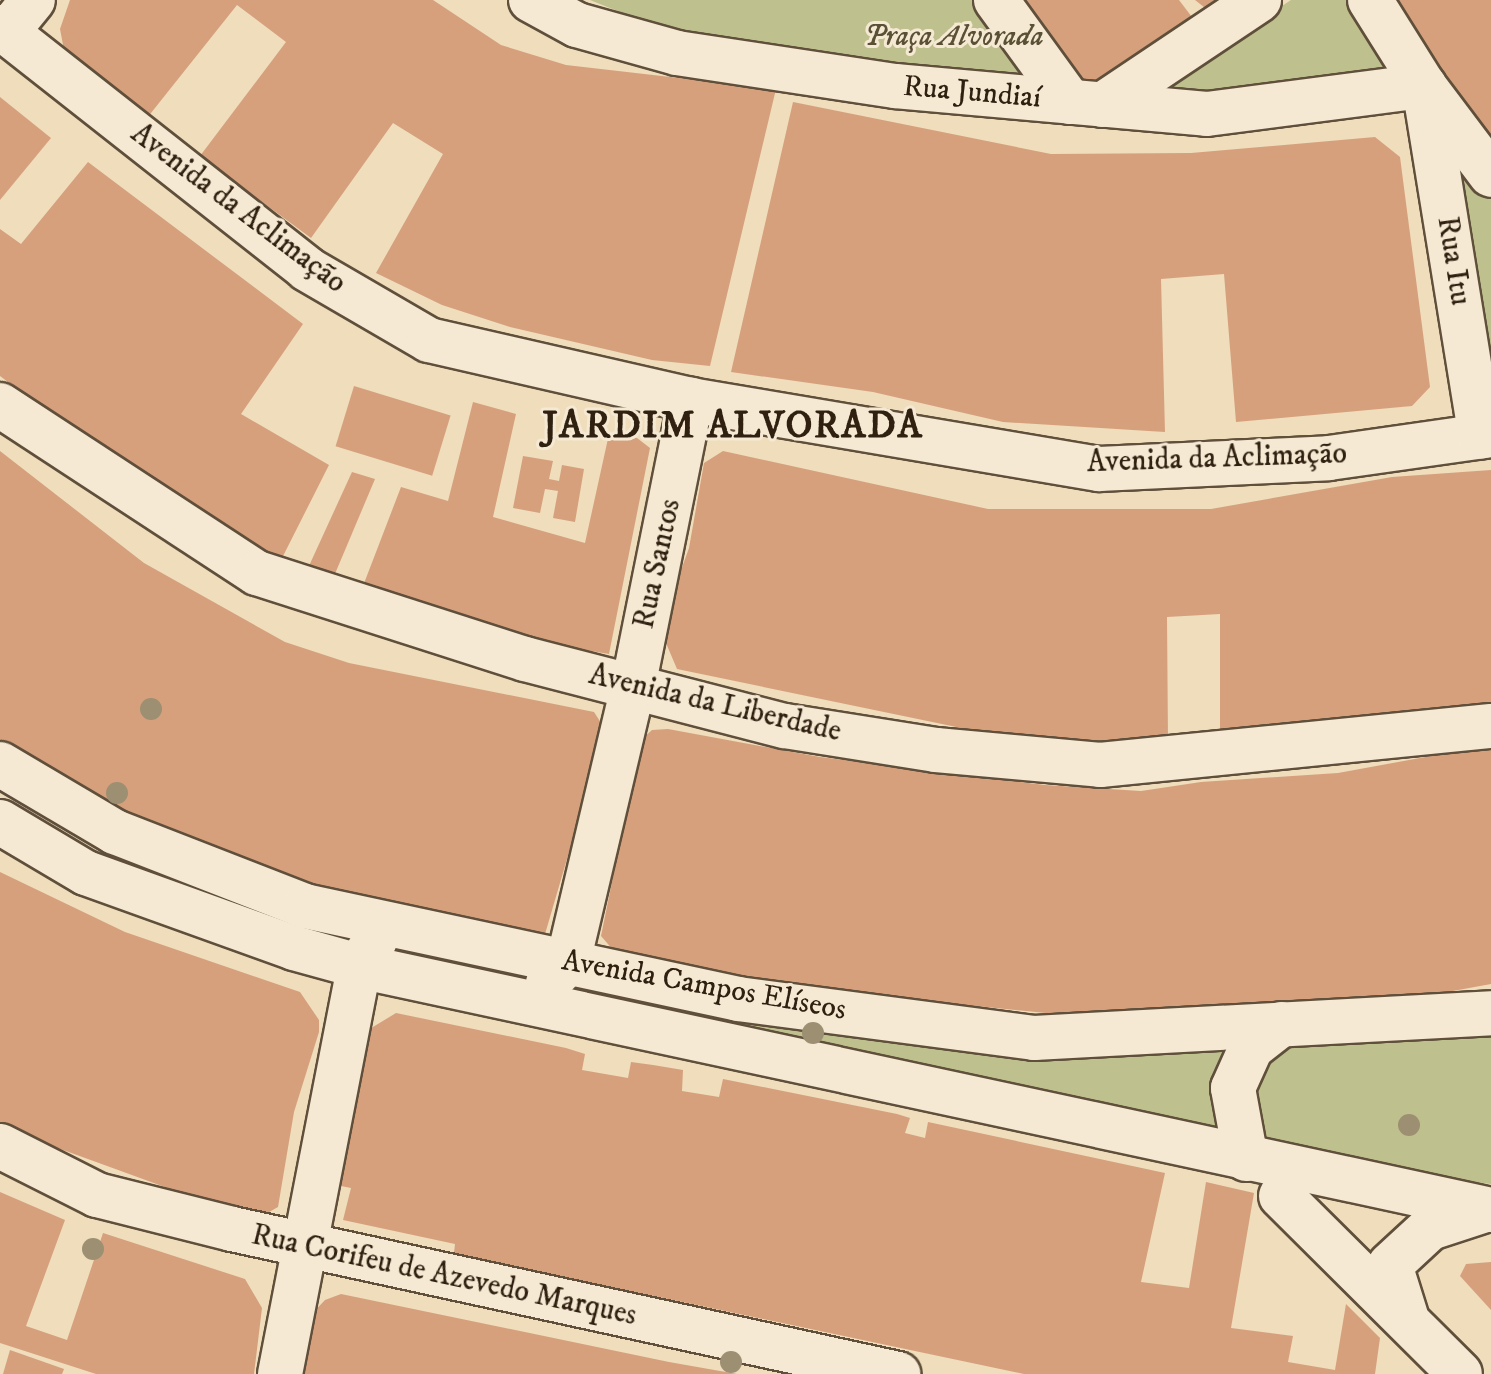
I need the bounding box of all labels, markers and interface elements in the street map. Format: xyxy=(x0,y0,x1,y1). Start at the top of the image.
park label: Praça Alvorada xyxy=(864,19,1044,55)
street label: Rua Jundiaí xyxy=(902,69,1042,117)
street label: Avenida da Aclimação xyxy=(123,116,353,302)
street label: Rua Itu xyxy=(1428,214,1478,308)
district label: JARDIM ALVORADA xyxy=(542,404,924,450)
street label: Avenida da Aclimação xyxy=(1086,436,1348,482)
street label: Rua Santos xyxy=(627,496,689,632)
street label: Avenida da Liberdade xyxy=(585,657,845,751)
street label: Avenida Campos Elíseos xyxy=(559,943,849,1029)
street label: Rua Corifeu de Azevedo Marques xyxy=(248,1218,640,1334)

